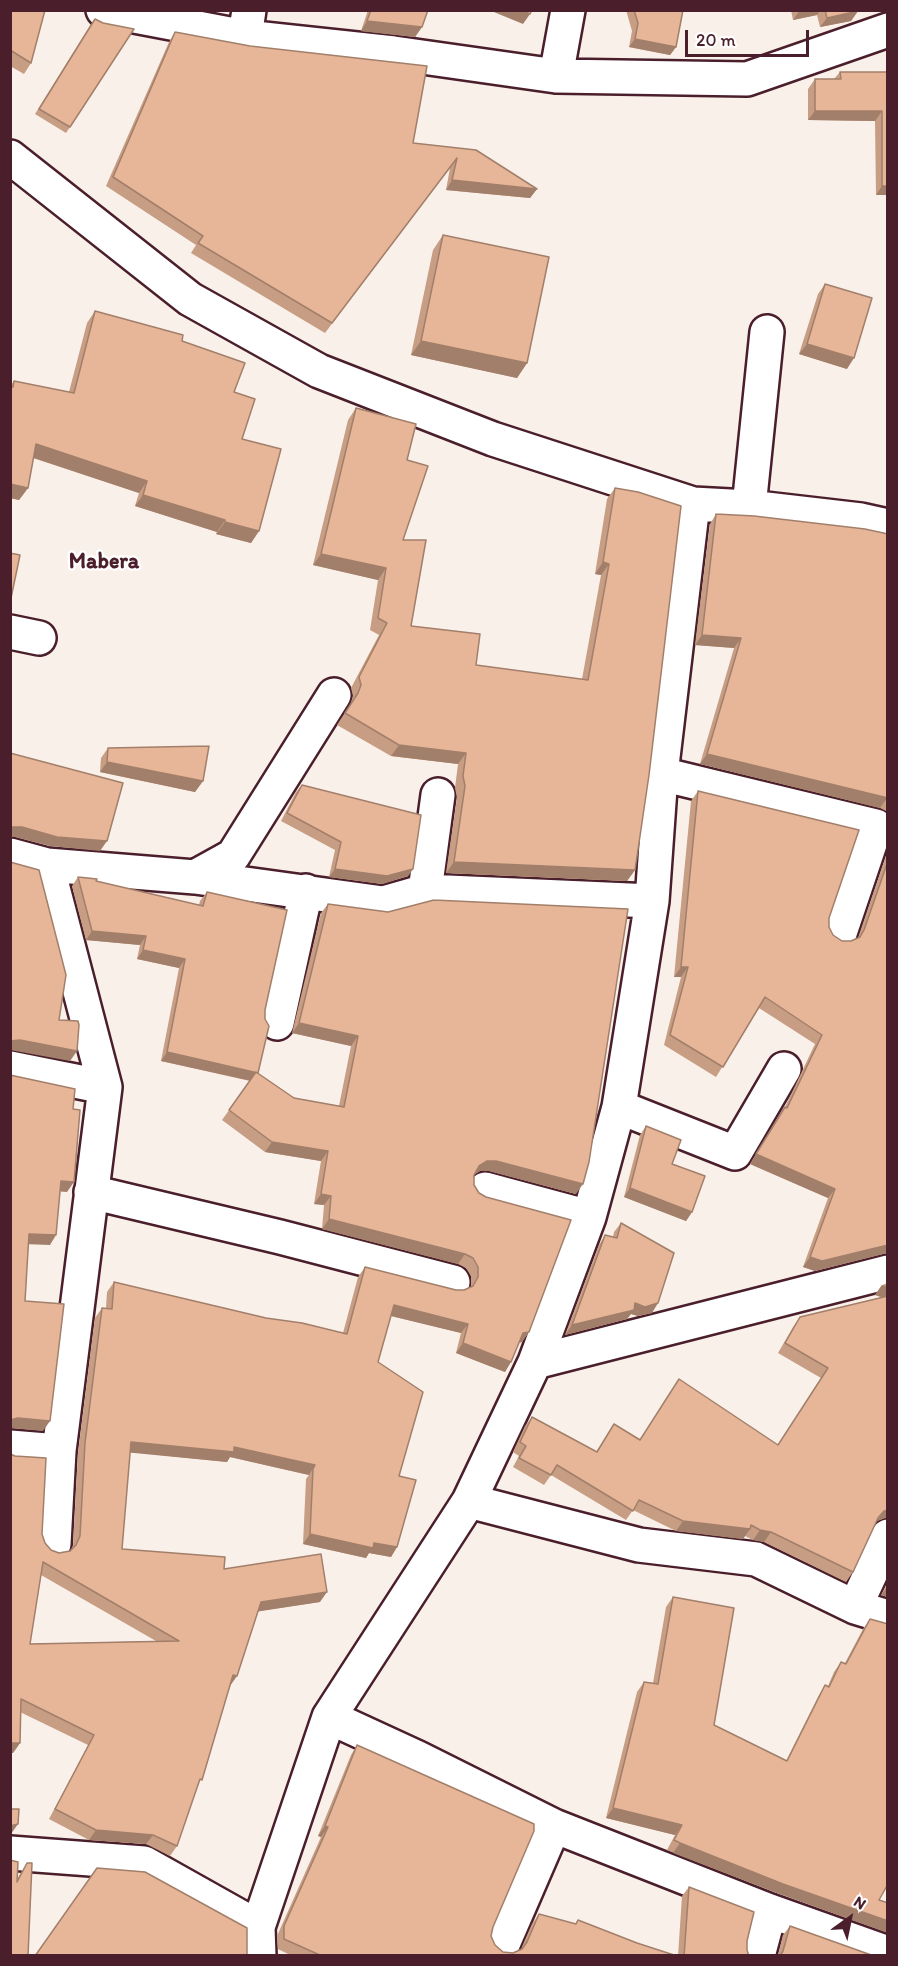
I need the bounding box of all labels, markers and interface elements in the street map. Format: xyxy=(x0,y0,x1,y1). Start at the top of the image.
scale bar xyxy=(688,18,812,56)
text: 20 m xyxy=(696,29,736,51)
district label: Mabera xyxy=(69,549,139,575)
north arrow xyxy=(820,1888,880,1948)
text: N xyxy=(850,1892,870,1913)

